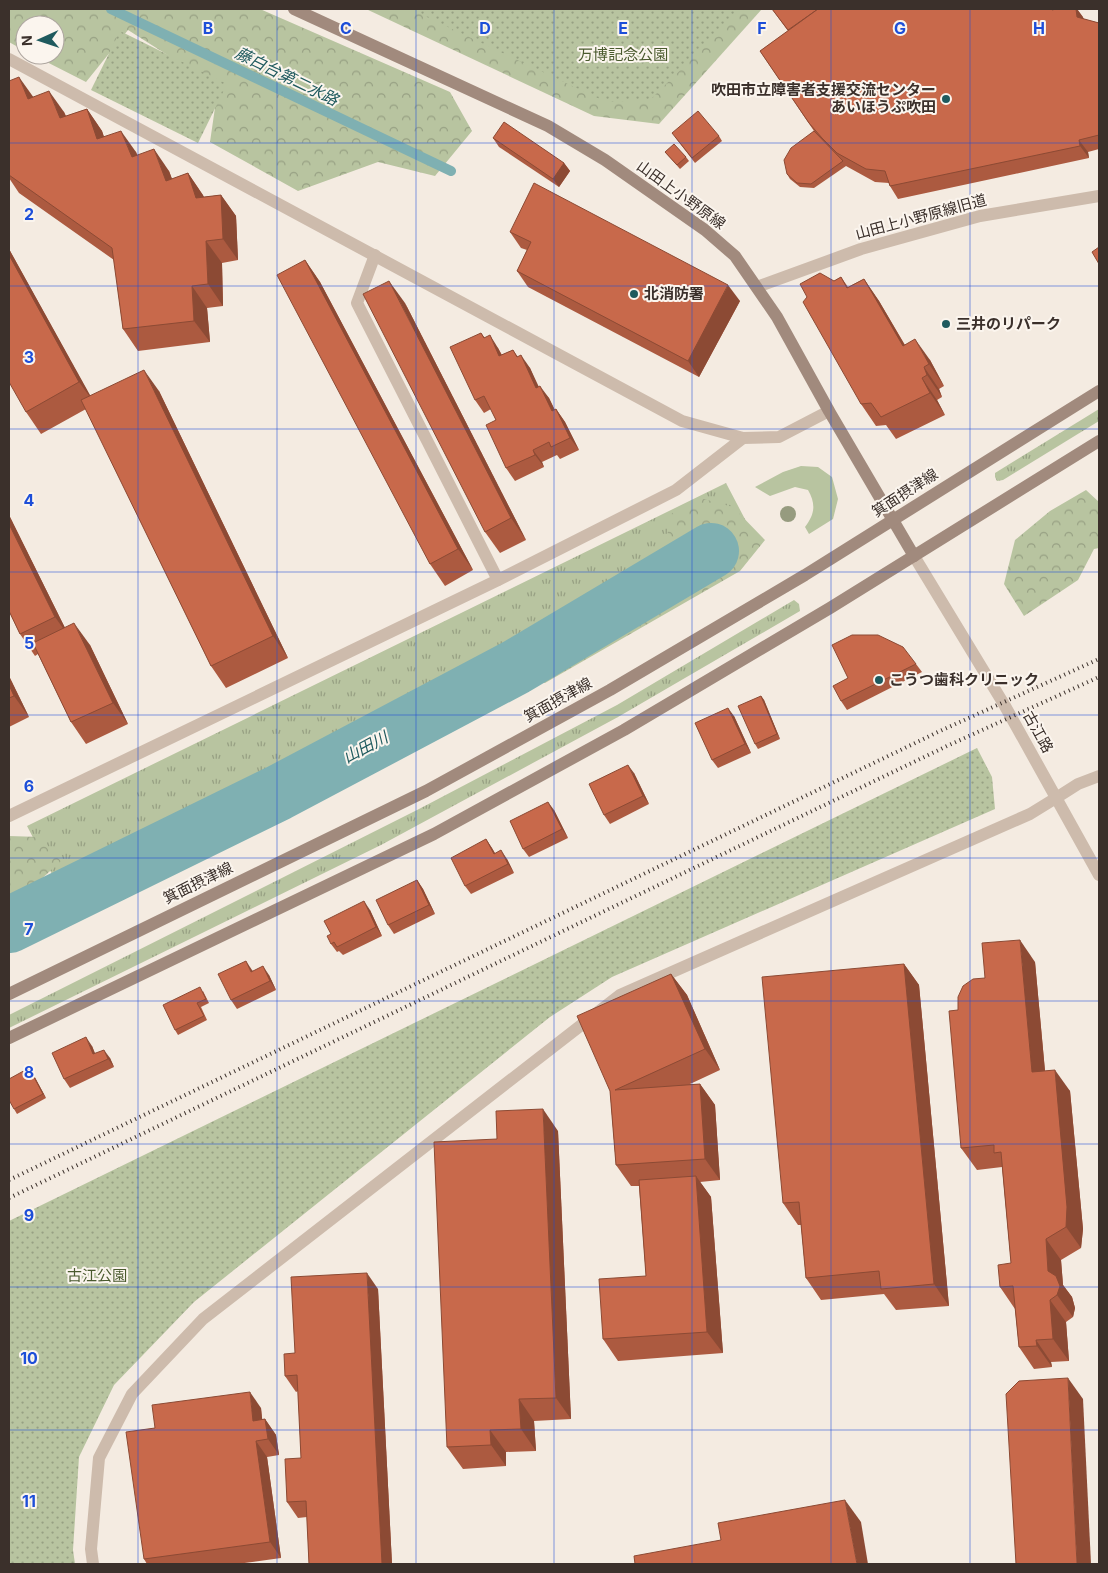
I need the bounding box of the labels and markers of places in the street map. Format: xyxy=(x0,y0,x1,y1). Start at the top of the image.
place label: 吹田市立障害者支援交流センター あいほうぷ吹田 xyxy=(711,80,936,116)
marker: 吹田市立障害者支援交流センター あいほうぷ吹田 xyxy=(940,93,952,105)
place label: 北消防署 xyxy=(644,284,704,303)
marker: 北消防署 xyxy=(628,288,640,300)
place label: 三井のリパーク xyxy=(956,314,1061,333)
marker: 三井のリパーク xyxy=(940,318,952,330)
place label: こうつ歯科クリニック xyxy=(889,670,1039,689)
marker: こうつ歯科クリニック xyxy=(873,674,885,686)

